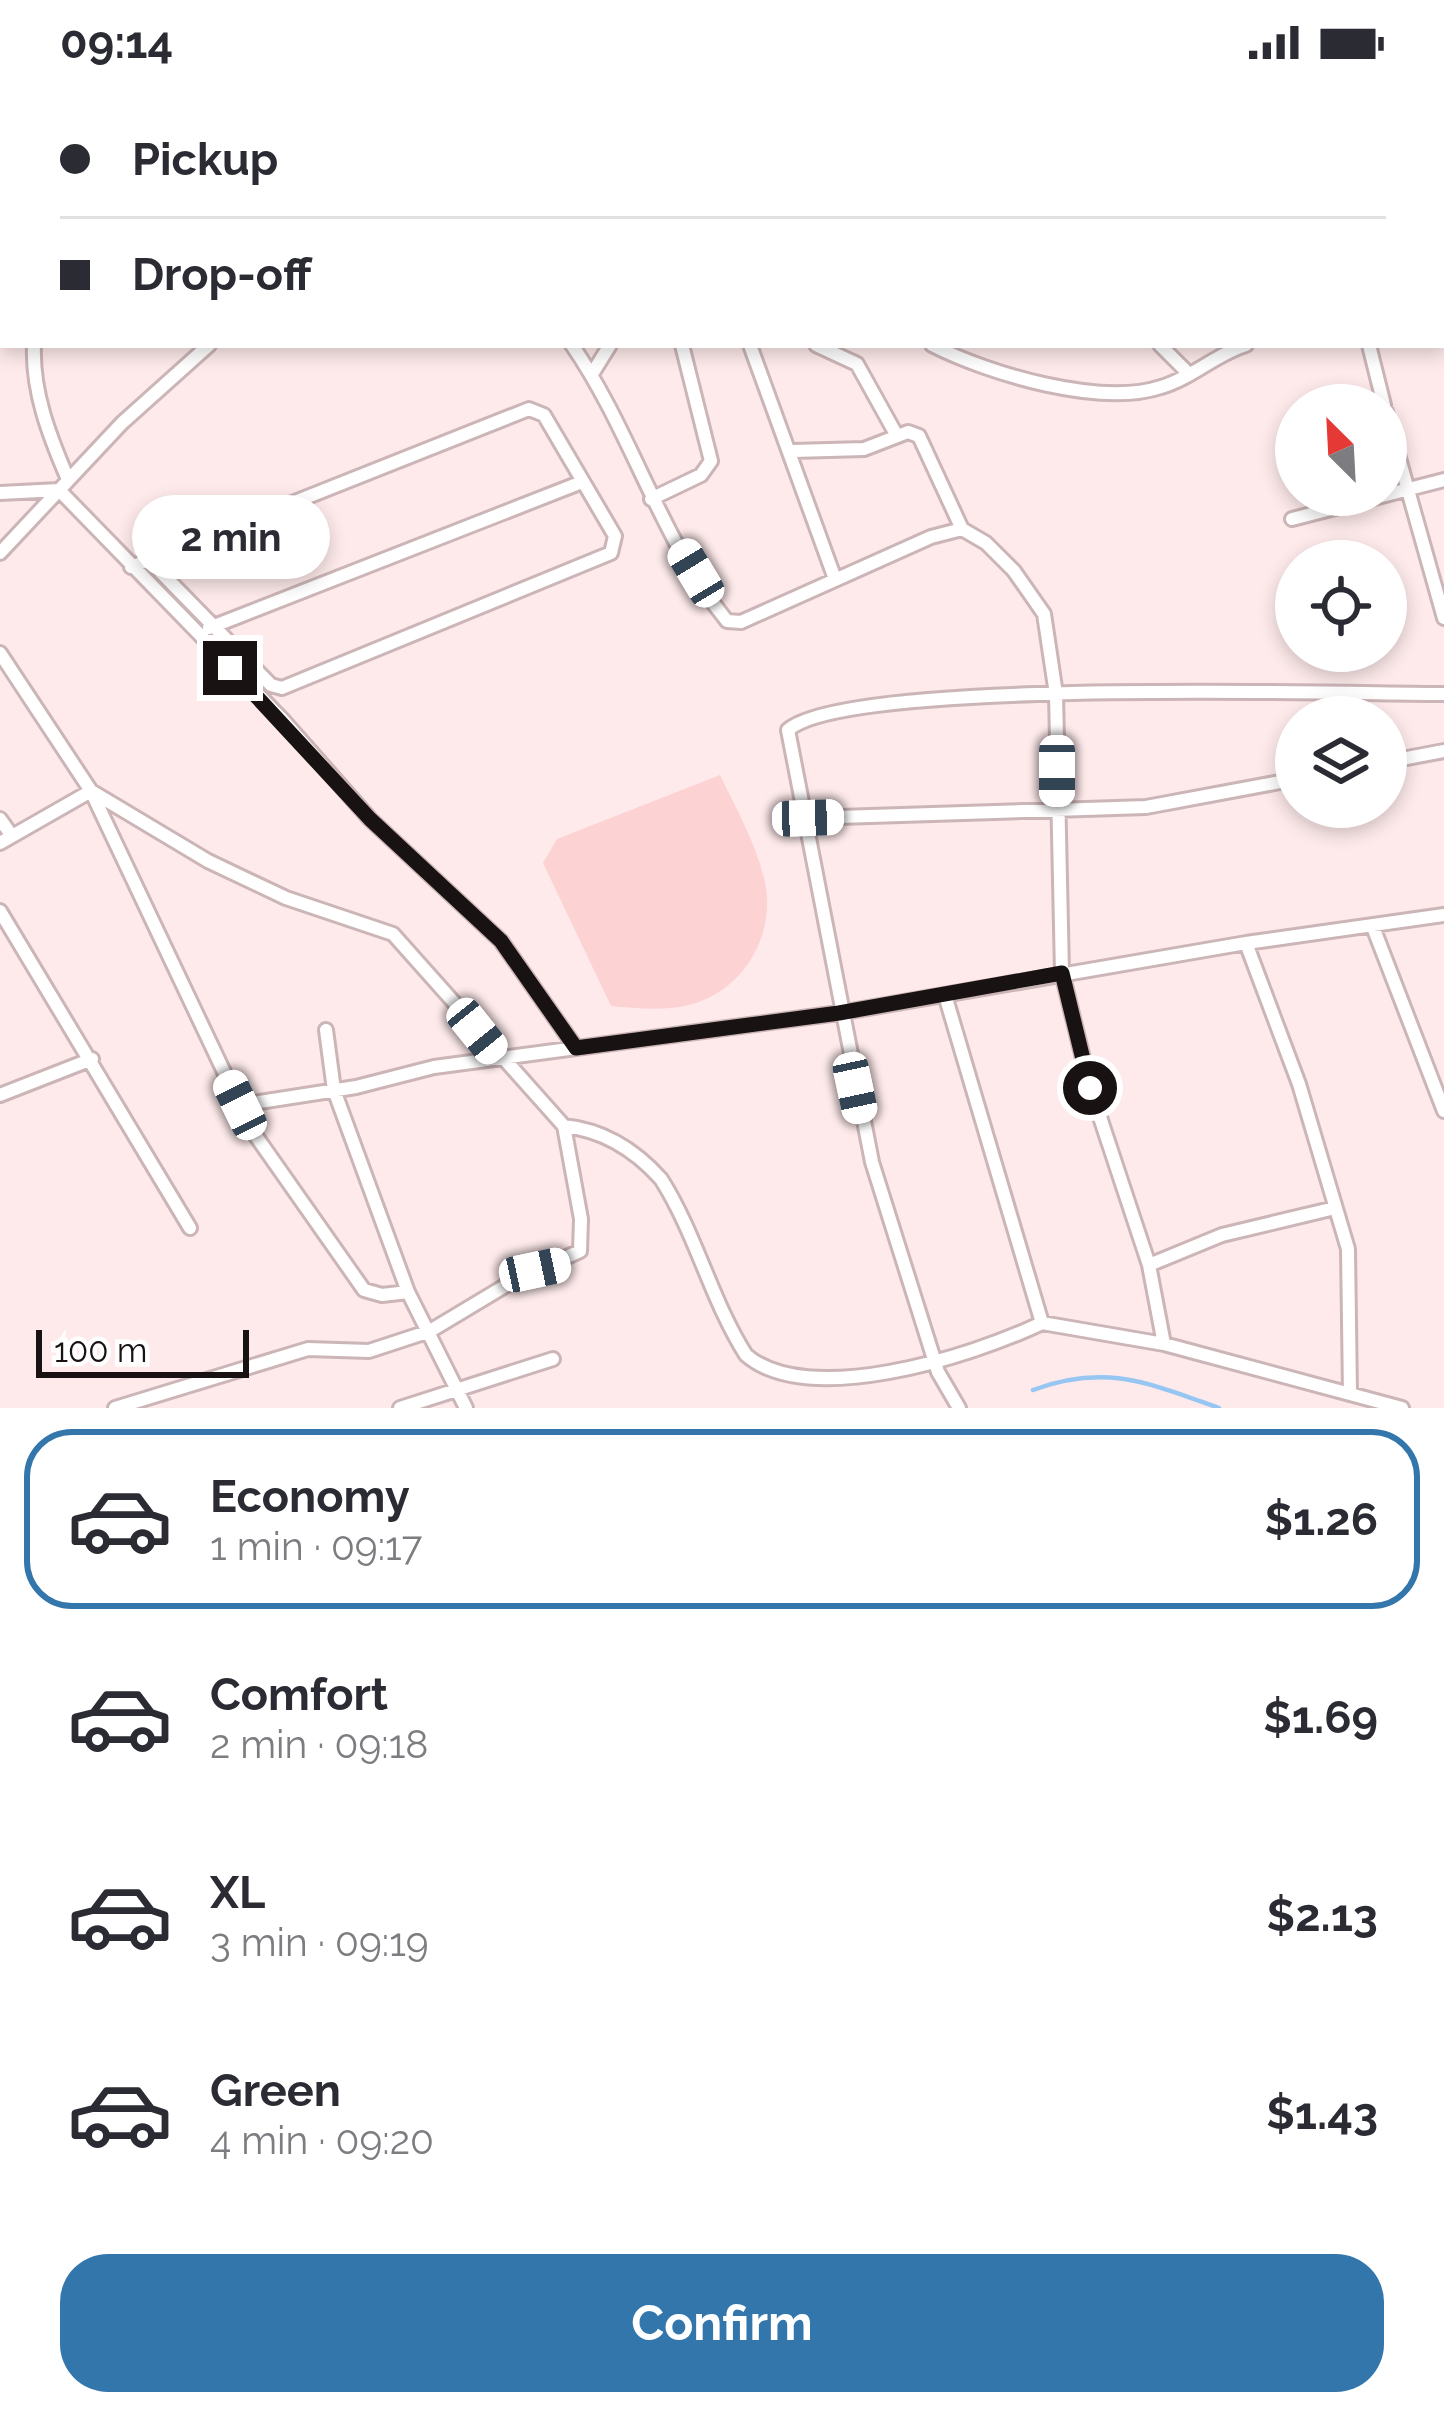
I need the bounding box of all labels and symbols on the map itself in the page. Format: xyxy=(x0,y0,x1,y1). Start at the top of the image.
north arrow xyxy=(1275,384,1407,516)
callout: 2 min xyxy=(131,494,329,578)
car xyxy=(662,533,730,613)
route end xyxy=(203,641,257,695)
car xyxy=(1039,735,1075,807)
car xyxy=(771,799,845,837)
car xyxy=(440,992,514,1070)
car xyxy=(830,1049,880,1127)
route start xyxy=(1063,1061,1117,1115)
car xyxy=(208,1065,272,1145)
car xyxy=(496,1245,574,1295)
scale bar xyxy=(36,1324,249,1377)

